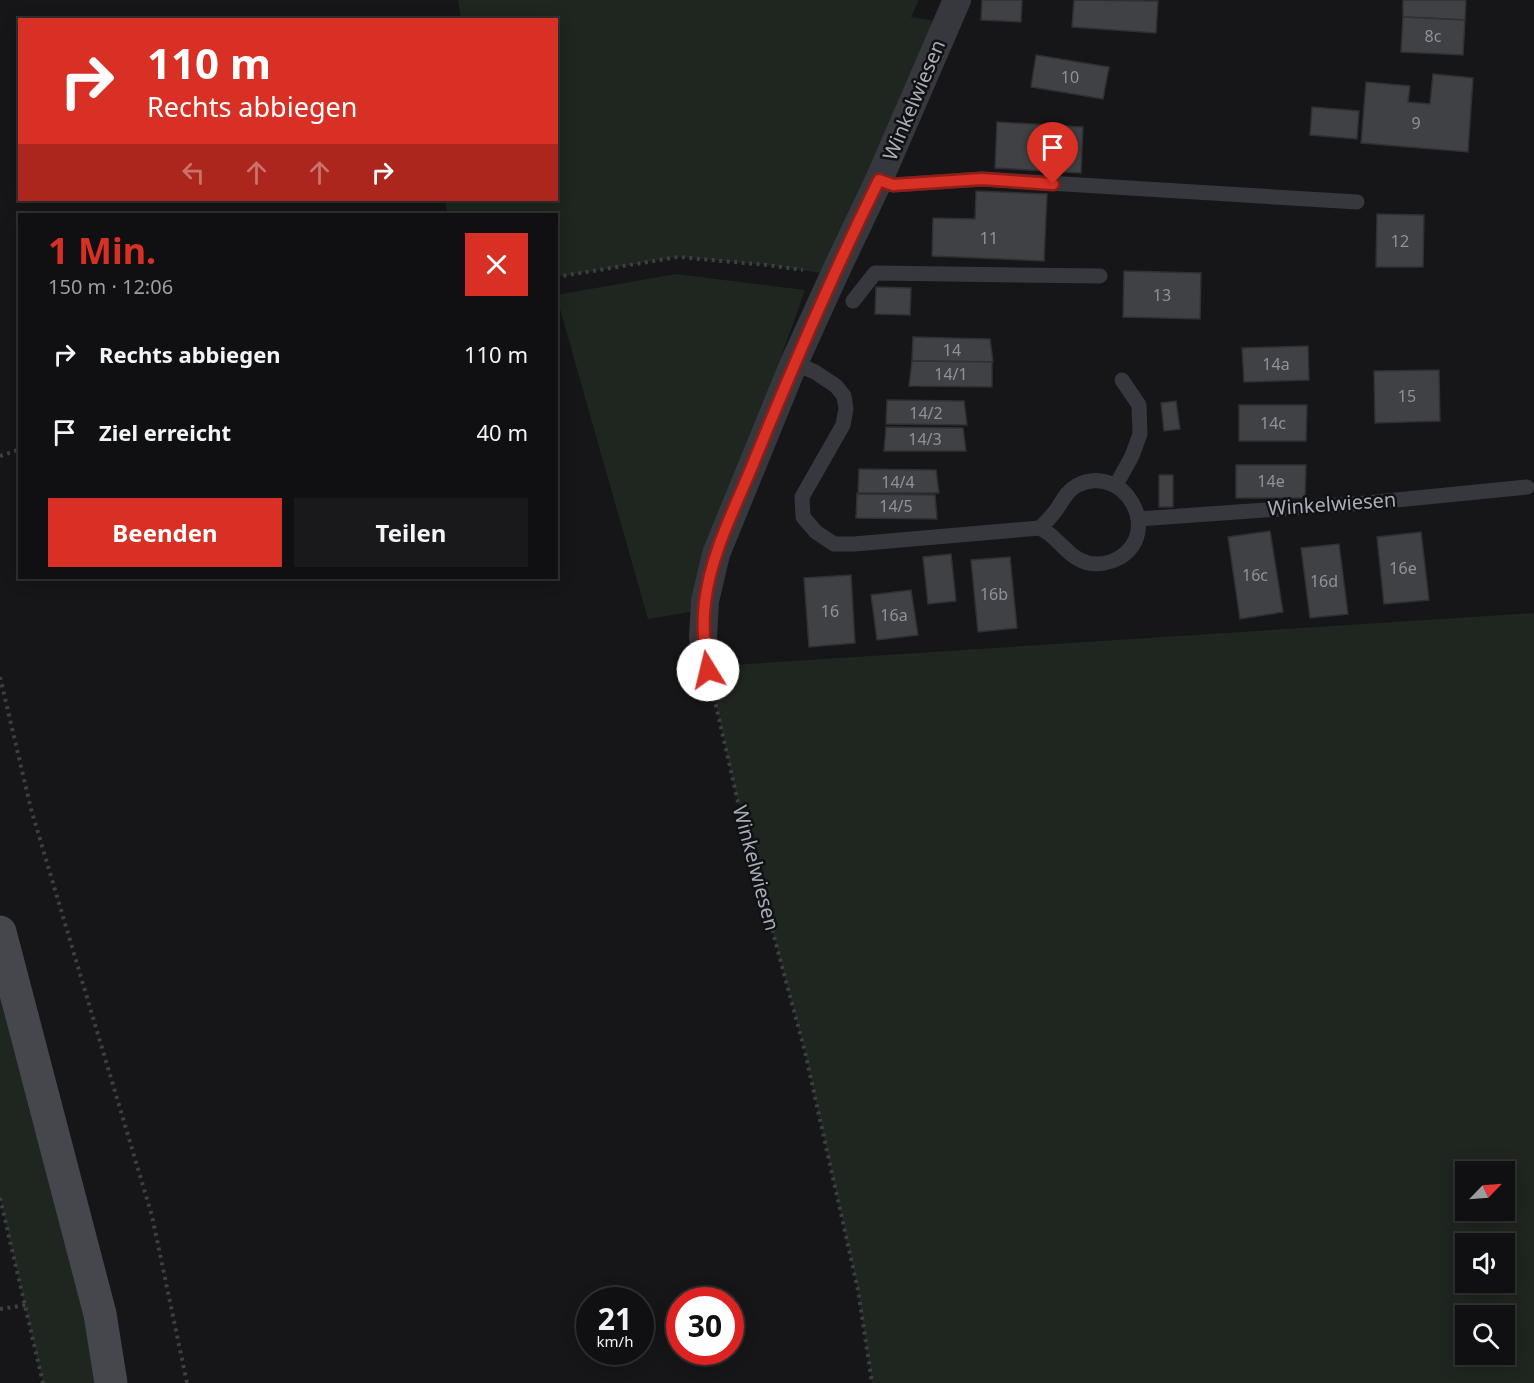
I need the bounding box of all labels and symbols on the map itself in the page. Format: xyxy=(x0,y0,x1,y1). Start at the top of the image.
house number: 8c xyxy=(1425,25,1442,47)
street label: Winkelwiesen xyxy=(876,35,951,164)
house number: 10 xyxy=(1061,66,1079,88)
house number: 9 xyxy=(1411,112,1421,134)
pin xyxy=(1027,122,1078,184)
house number: 11 xyxy=(980,227,998,249)
house number: 12 xyxy=(1391,230,1409,252)
house number: 13 xyxy=(1153,284,1171,306)
house number: 14 xyxy=(943,339,961,361)
house number: 14a xyxy=(1262,353,1290,375)
house number: 14/1 xyxy=(934,363,968,385)
house number: 15 xyxy=(1398,385,1416,407)
house number: 14/2 xyxy=(909,402,943,424)
house number: 14c xyxy=(1260,412,1286,434)
house number: 14/3 xyxy=(908,428,942,450)
house number: 14e xyxy=(1257,470,1285,492)
house number: 14/4 xyxy=(881,471,915,493)
street label: Winkelwiesen xyxy=(1267,486,1397,521)
house number: 14/5 xyxy=(879,495,913,517)
house number: 16e xyxy=(1389,557,1417,579)
house number: 16c xyxy=(1242,564,1268,586)
house number: 16d xyxy=(1310,570,1338,592)
house number: 16b xyxy=(980,583,1008,605)
house number: 16 xyxy=(821,600,839,622)
house number: 16a xyxy=(880,604,908,626)
position arrow xyxy=(676,638,740,702)
street label: Winkelwiesen xyxy=(727,802,786,933)
north arrow xyxy=(1455,1161,1515,1221)
speed limit sign: 30 xyxy=(666,1287,744,1365)

